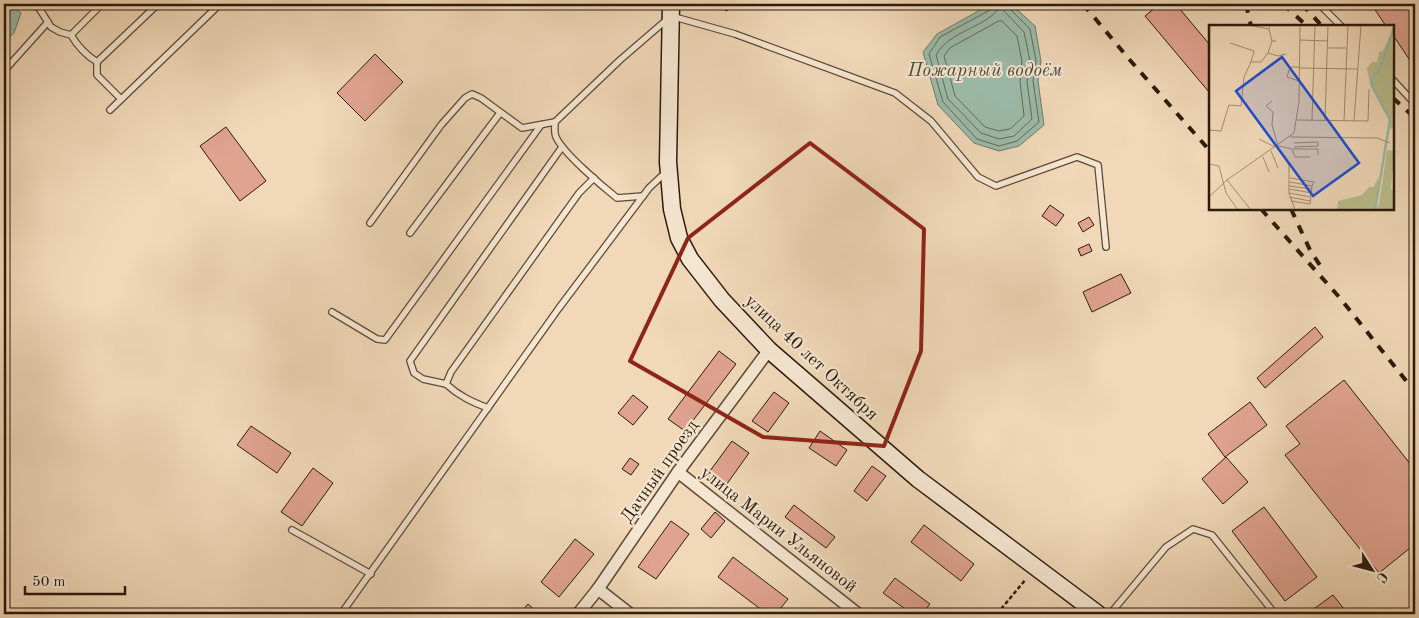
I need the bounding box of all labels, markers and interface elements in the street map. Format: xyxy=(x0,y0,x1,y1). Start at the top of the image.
inset map xyxy=(1209,25,1394,210)
water label: Пожарный водоём xyxy=(906,62,1063,81)
street label: улица 40 лет Октября xyxy=(741,291,881,424)
street label: Дачный проезд xyxy=(618,417,702,526)
street label: улица Марии Ульяновой xyxy=(697,463,860,596)
north arrow xyxy=(1346,546,1396,596)
scale bar xyxy=(25,563,125,595)
text: С xyxy=(1373,569,1390,585)
text: 50 m xyxy=(32,575,66,590)

